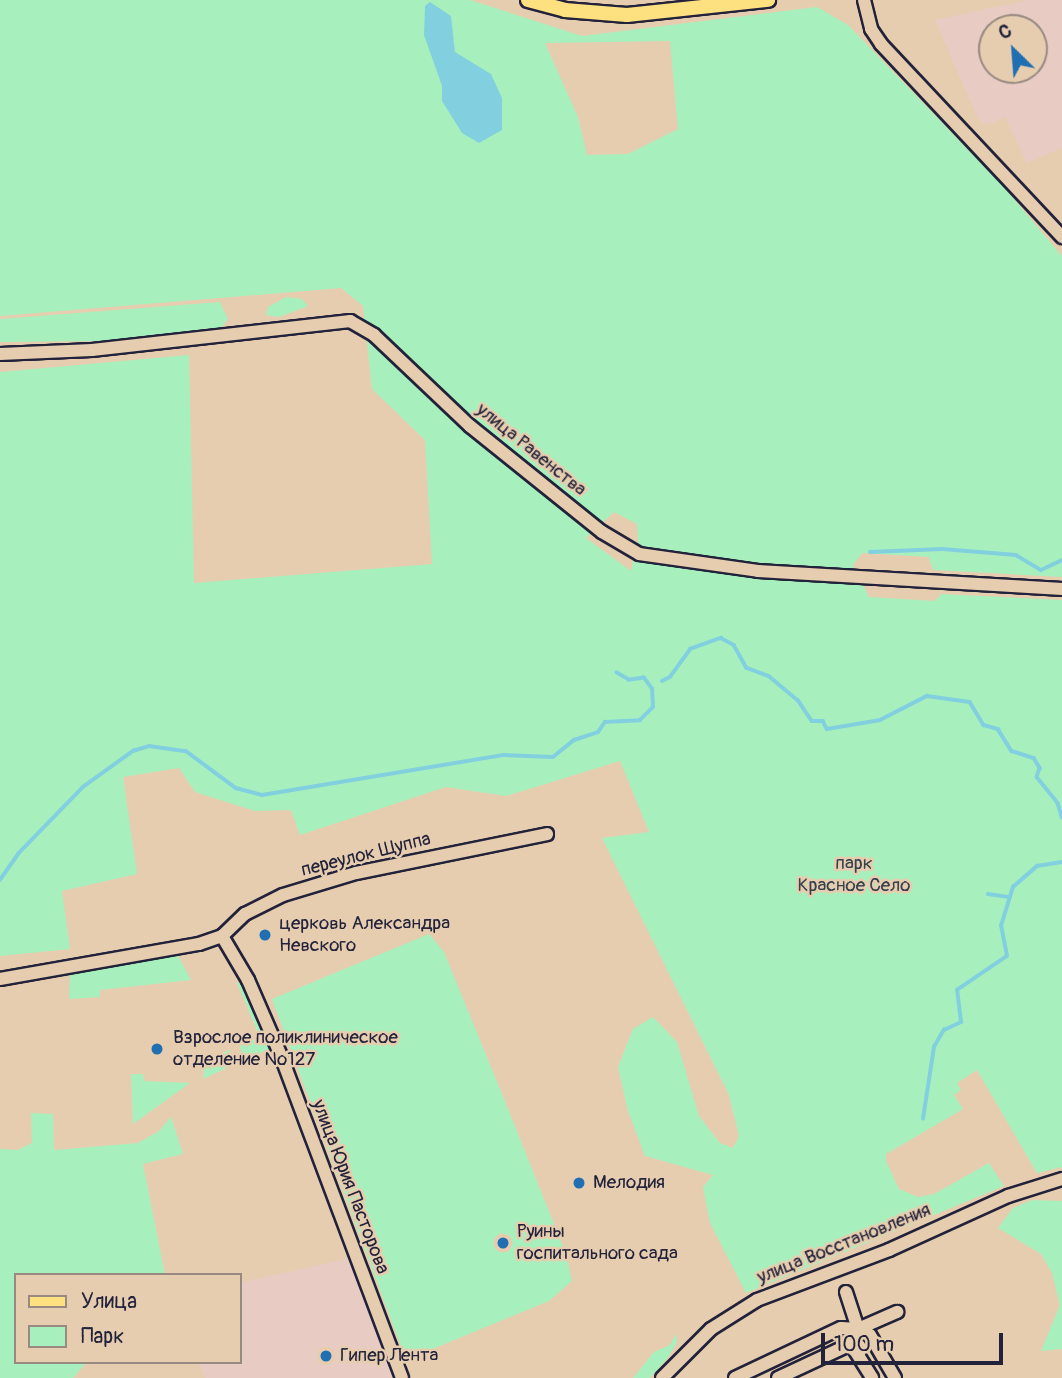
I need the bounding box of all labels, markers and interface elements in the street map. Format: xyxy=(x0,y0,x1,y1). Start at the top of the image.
north arrow xyxy=(978,14,1048,84)
text: С xyxy=(995,18,1015,45)
street label: улица Равенства xyxy=(471,399,591,501)
street label: переулок Щуппа xyxy=(299,828,433,882)
park label: парк Красное Село xyxy=(798,853,910,897)
place label: церковь Александра Невского xyxy=(279,913,450,957)
marker: церковь Александра Невского xyxy=(257,927,273,943)
place label: Взрослое поликлиническое отделение №127 xyxy=(173,1027,398,1071)
marker: Взрослое поликлиническое отделение №127 xyxy=(147,1039,167,1059)
street label: улица Юрия Пасторова xyxy=(306,1097,394,1277)
place label: Мелодия xyxy=(593,1172,665,1194)
marker: Мелодия xyxy=(571,1175,587,1191)
street label: улица Восстановления xyxy=(754,1199,934,1289)
place label: Руины госпитального сада xyxy=(517,1221,678,1265)
marker: Руины госпитального сада xyxy=(495,1235,511,1251)
legend xyxy=(14,1273,242,1364)
text: Улица xyxy=(81,1288,137,1315)
scale bar xyxy=(824,1318,1006,1362)
text: Парк xyxy=(81,1323,124,1350)
text: 100 m xyxy=(834,1331,894,1358)
place label: Гипер Лента xyxy=(340,1345,438,1367)
marker: Гипер Лента xyxy=(318,1348,334,1364)

